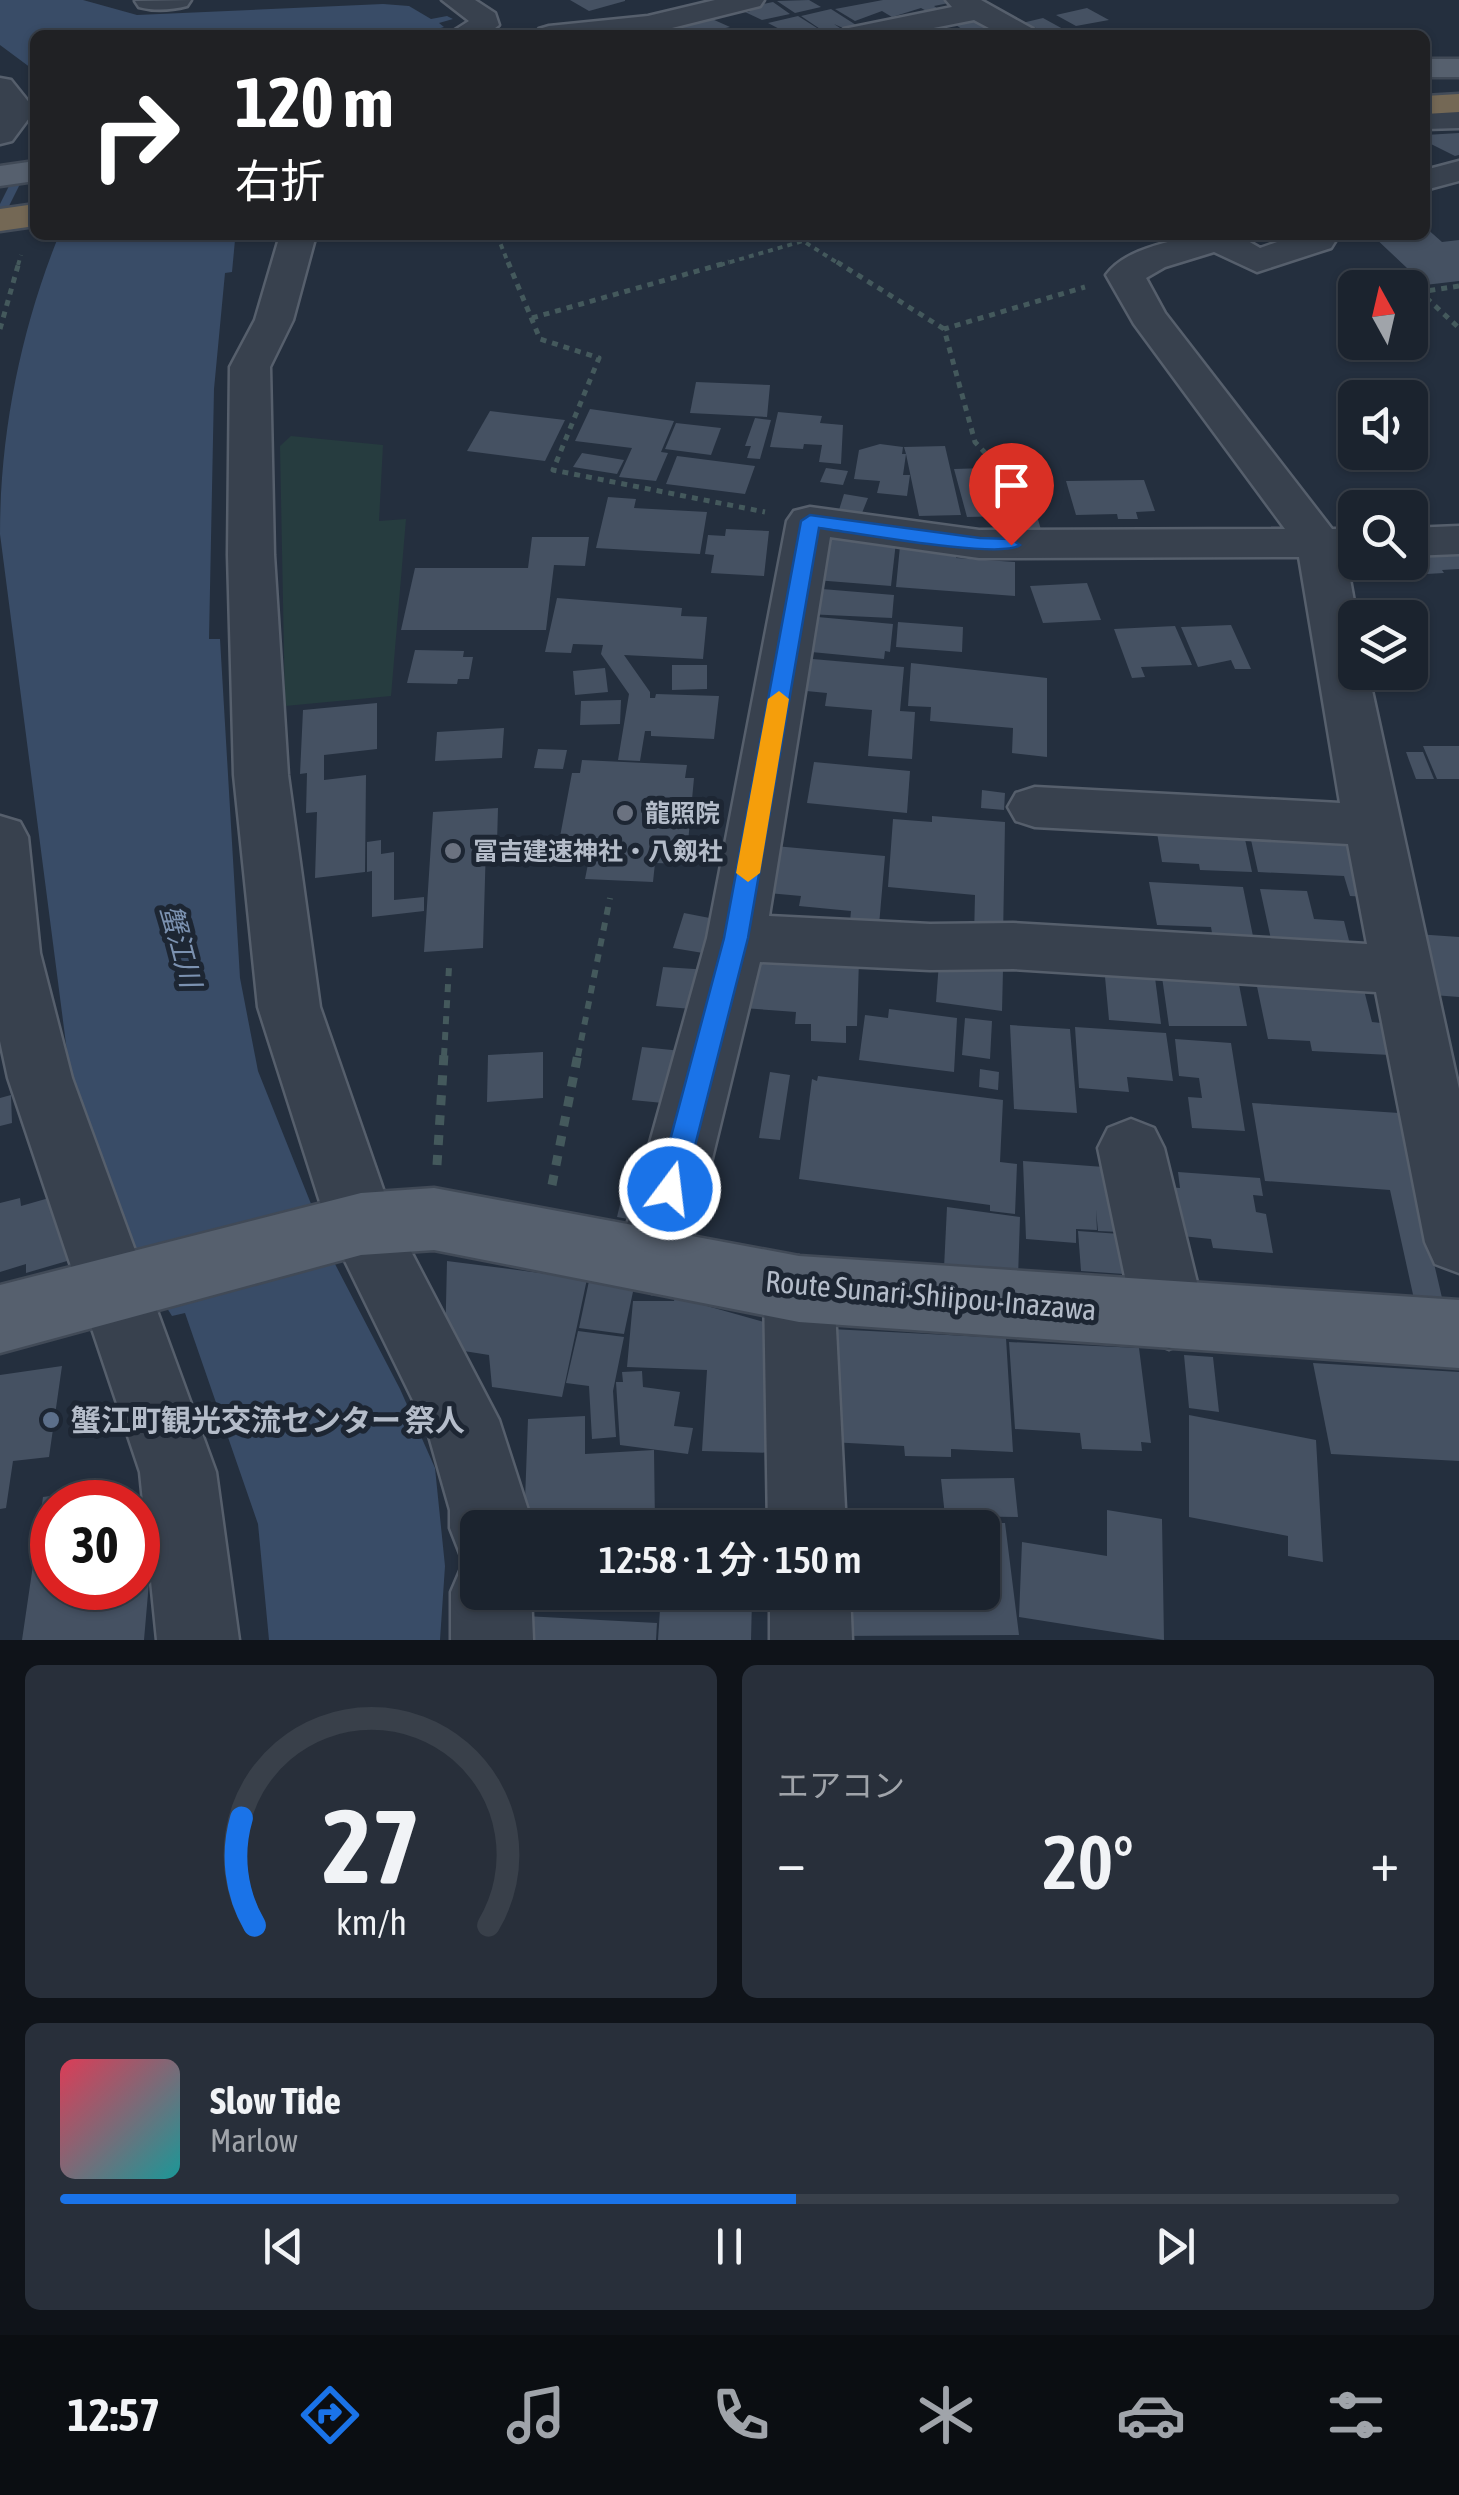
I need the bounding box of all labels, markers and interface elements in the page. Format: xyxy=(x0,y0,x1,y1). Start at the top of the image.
text: 120 m xyxy=(235,62,394,142)
icon: right xyxy=(70,70,200,200)
text: 右折 xyxy=(235,155,325,207)
north arrow xyxy=(1338,270,1428,360)
map controls xyxy=(1338,270,1428,690)
button: sound xyxy=(1338,380,1428,470)
pin xyxy=(969,443,1054,546)
icon: arrive xyxy=(984,458,1039,513)
button: search xyxy=(1338,490,1428,580)
button: layers xyxy=(1338,600,1428,690)
place label: 龍照院 xyxy=(645,799,720,827)
marker: 龍照院 xyxy=(614,802,636,824)
place label: 冨吉建速神社・八剱社 xyxy=(473,837,723,865)
marker: 冨吉建速神社・八剱社 xyxy=(442,840,464,862)
water label: 蟹江川 xyxy=(155,901,208,994)
position arrow xyxy=(618,1137,722,1241)
street label: Route Sunari-Shiipou-Inazawa xyxy=(764,1264,1098,1326)
place label: 蟹江町観光交流センター 祭人 xyxy=(71,1403,465,1437)
marker: 蟹江町観光交流センター 祭人 xyxy=(40,1409,62,1431)
speed limit sign: 30 xyxy=(30,1480,160,1610)
text: 12:58 · 1 分 · 150 m xyxy=(599,1538,861,1581)
text: エアコン xyxy=(777,1767,905,1804)
text: 27 xyxy=(322,1786,420,1905)
text: 20° xyxy=(1042,1819,1134,1905)
text: − xyxy=(777,1830,806,1893)
text: + xyxy=(1370,1830,1399,1893)
text: km/h xyxy=(336,1902,406,1943)
text: Slow Tide xyxy=(210,2079,341,2122)
text: Marlow xyxy=(210,2122,298,2159)
icon: previous xyxy=(256,2219,311,2274)
icon: pause xyxy=(702,2219,757,2274)
icon: next xyxy=(1148,2219,1203,2274)
icon: directions xyxy=(295,2380,365,2450)
icon: music xyxy=(501,2380,571,2450)
icon: phone xyxy=(706,2380,776,2450)
icon: climate xyxy=(911,2380,981,2450)
icon: car xyxy=(1116,2380,1186,2450)
icon: filters xyxy=(1321,2380,1391,2450)
text: 12:57 xyxy=(68,2389,160,2441)

